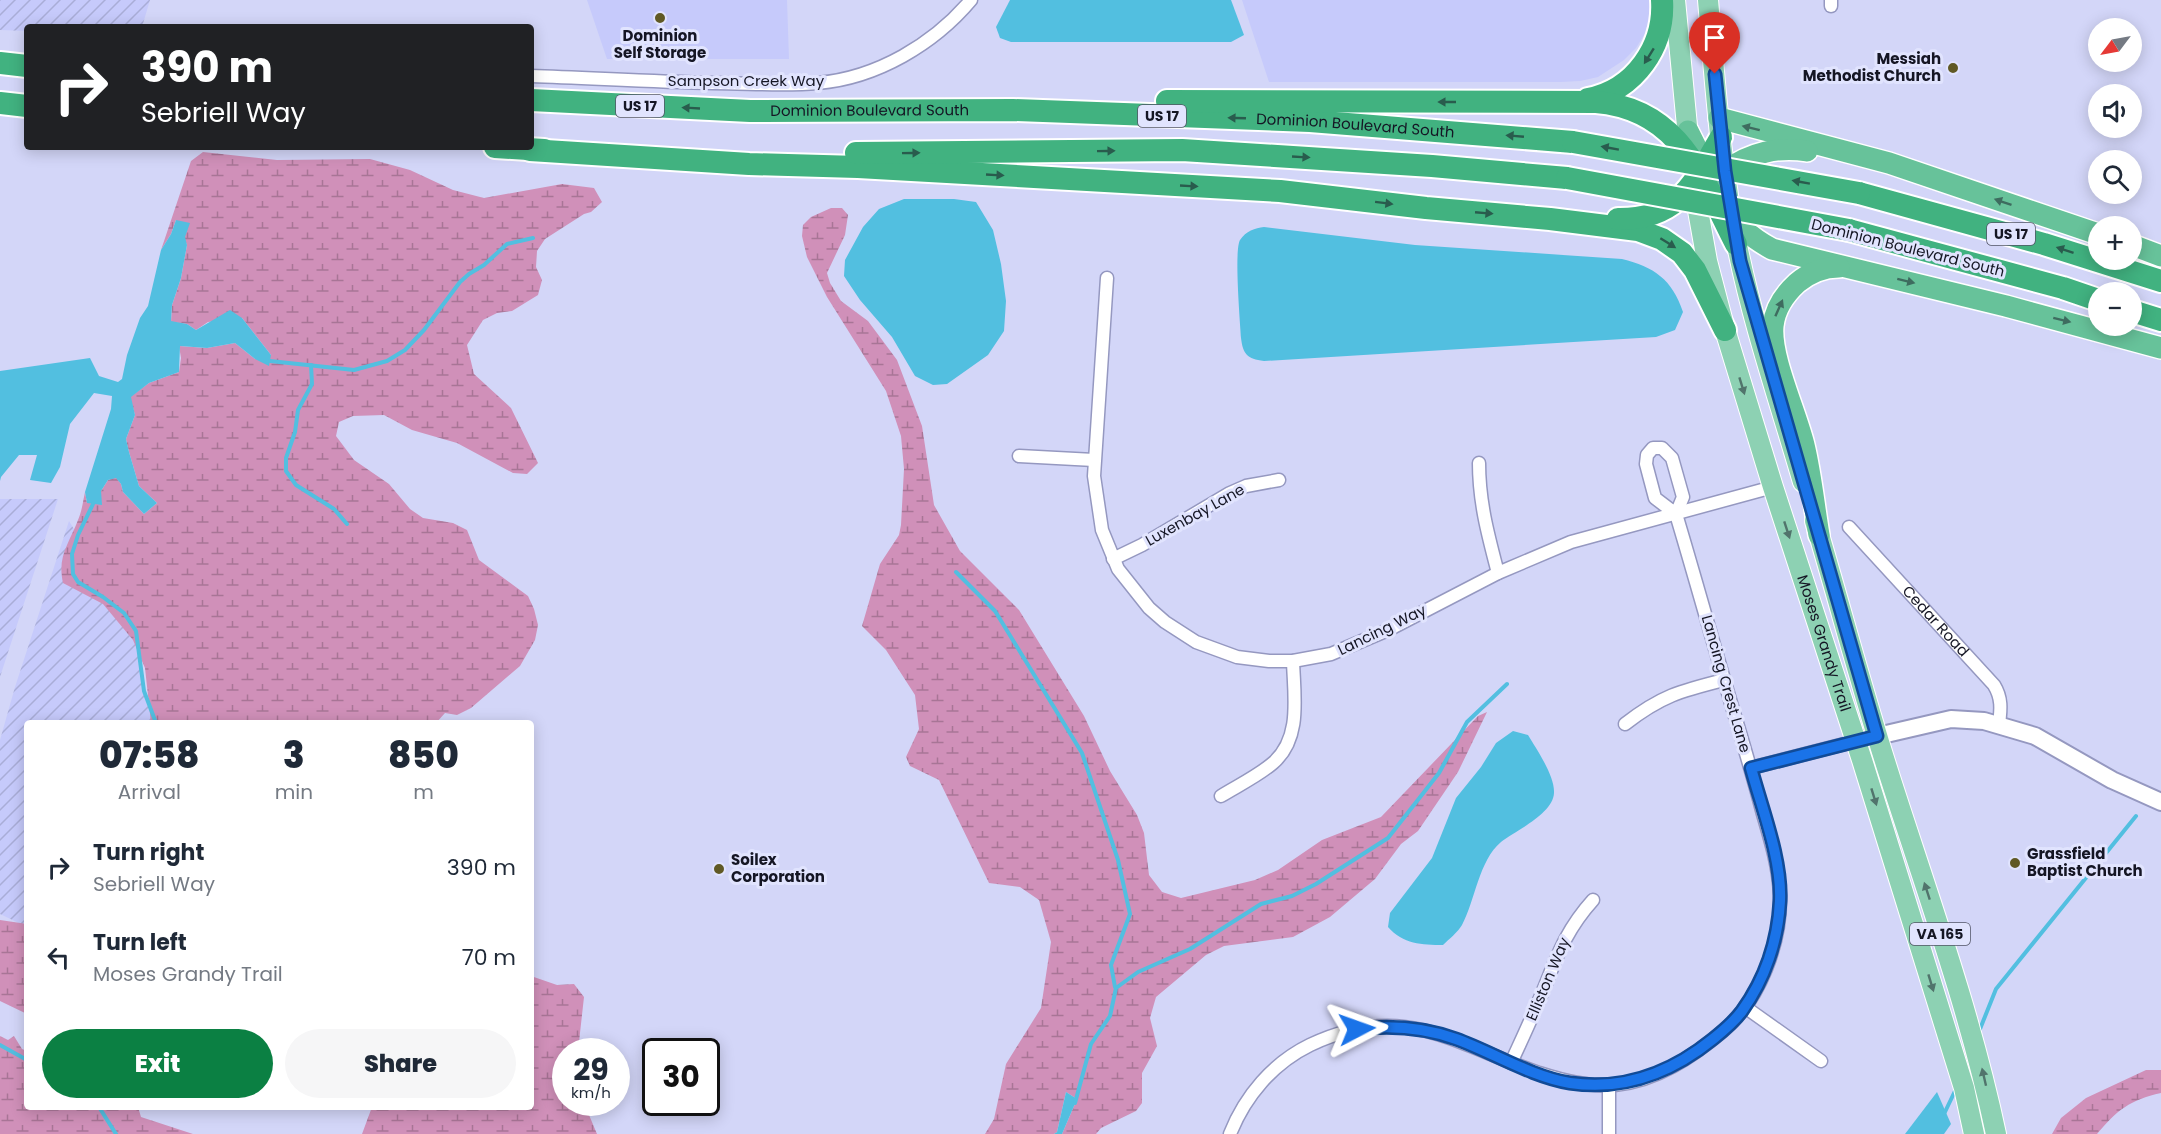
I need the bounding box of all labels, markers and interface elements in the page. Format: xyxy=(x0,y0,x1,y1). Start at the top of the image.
marker: Dominion Self Storage xyxy=(653,11,667,25)
pin xyxy=(1689,12,1740,74)
north arrow xyxy=(2088,18,2142,72)
map controls xyxy=(2088,18,2142,336)
icon: arrive xyxy=(1698,21,1731,54)
place label: Dominion Self Storage xyxy=(614,25,706,63)
text: 390 m xyxy=(141,38,273,97)
one-way arrow xyxy=(1643,47,1654,64)
icon: right xyxy=(42,48,120,126)
place label: Messiah Methodist Church xyxy=(1803,48,1941,86)
marker: Messiah Methodist Church xyxy=(1946,61,1960,75)
street label: Sampson Creek Way xyxy=(668,70,825,91)
button: sound xyxy=(2088,84,2142,138)
text: Sebriell Way xyxy=(141,94,306,131)
road number: US 17 xyxy=(616,95,664,117)
one-way arrow xyxy=(1438,97,1457,107)
street label: Dominion Boulevard South xyxy=(770,99,969,121)
one-way arrow xyxy=(682,103,701,112)
road number: US 17 xyxy=(1138,105,1186,127)
street label: Dominion Boulevard South xyxy=(1256,108,1455,143)
one-way arrow xyxy=(1227,114,1246,123)
one-way arrow xyxy=(1742,122,1760,132)
one-way arrow xyxy=(1506,131,1525,141)
one-way arrow xyxy=(1600,143,1619,152)
one-way arrow xyxy=(1097,146,1116,156)
one-way arrow xyxy=(902,148,921,158)
button: search xyxy=(2088,150,2142,204)
one-way arrow xyxy=(1292,153,1311,162)
one-way arrow xyxy=(985,170,1004,179)
one-way arrow xyxy=(1792,178,1811,187)
one-way arrow xyxy=(1180,181,1199,190)
one-way arrow xyxy=(1994,197,2012,206)
one-way arrow xyxy=(1374,198,1393,207)
one-way arrow xyxy=(1475,208,1494,218)
street label: Dominion Boulevard South xyxy=(1809,213,2007,282)
button: + xyxy=(2088,216,2142,270)
road number: US 17 xyxy=(1987,223,2035,245)
one-way arrow xyxy=(1660,238,1676,249)
one-way arrow xyxy=(2056,245,2074,255)
one-way arrow xyxy=(1896,277,1915,287)
button: − xyxy=(2088,282,2142,336)
one-way arrow xyxy=(1774,299,1784,317)
one-way arrow xyxy=(2053,316,2072,326)
one-way arrow xyxy=(1738,377,1747,395)
street label: Luxenbay Lane xyxy=(1141,479,1248,551)
one-way arrow xyxy=(1783,521,1793,539)
street label: Moses Grandy Trail xyxy=(1792,572,1856,714)
street label: Cedar Road xyxy=(1898,581,1974,661)
street label: Lancing Way xyxy=(1334,599,1430,660)
street label: Lancing Crest Lane xyxy=(1697,613,1756,755)
text: 07:58 xyxy=(99,730,200,781)
text: 3 xyxy=(283,730,305,781)
text: 850 xyxy=(388,730,459,781)
text: Arrival xyxy=(118,778,181,806)
text: min xyxy=(275,778,313,806)
text: m xyxy=(413,778,434,806)
one-way arrow xyxy=(1870,788,1879,806)
text: Turn right xyxy=(93,837,204,868)
place label: Grassfield Baptist Church xyxy=(2027,843,2143,881)
place label: Soilex Corporation xyxy=(731,849,825,887)
icon: right xyxy=(42,851,75,884)
text: 390 m xyxy=(447,852,516,883)
marker: Grassfield Baptist Church xyxy=(2008,856,2022,870)
marker: Soilex Corporation xyxy=(712,862,726,876)
text: Sebriell Way xyxy=(93,870,215,898)
one-way arrow xyxy=(1921,882,1931,900)
road number: VA 165 xyxy=(1910,923,1970,945)
text: Turn left xyxy=(93,927,187,958)
street label: Elliston Way xyxy=(1521,933,1575,1024)
icon: left xyxy=(42,941,75,974)
text: 70 m xyxy=(462,942,516,973)
text: Moses Grandy Trail xyxy=(93,960,283,988)
one-way arrow xyxy=(1927,974,1937,992)
position arrow xyxy=(1325,997,1389,1061)
button: Exit xyxy=(42,1029,273,1098)
button: Share xyxy=(285,1029,516,1098)
speed limit sign: 30 xyxy=(642,1038,720,1116)
text: 29 xyxy=(573,1048,609,1091)
one-way arrow xyxy=(1979,1067,1988,1086)
text: km/h xyxy=(571,1082,611,1103)

